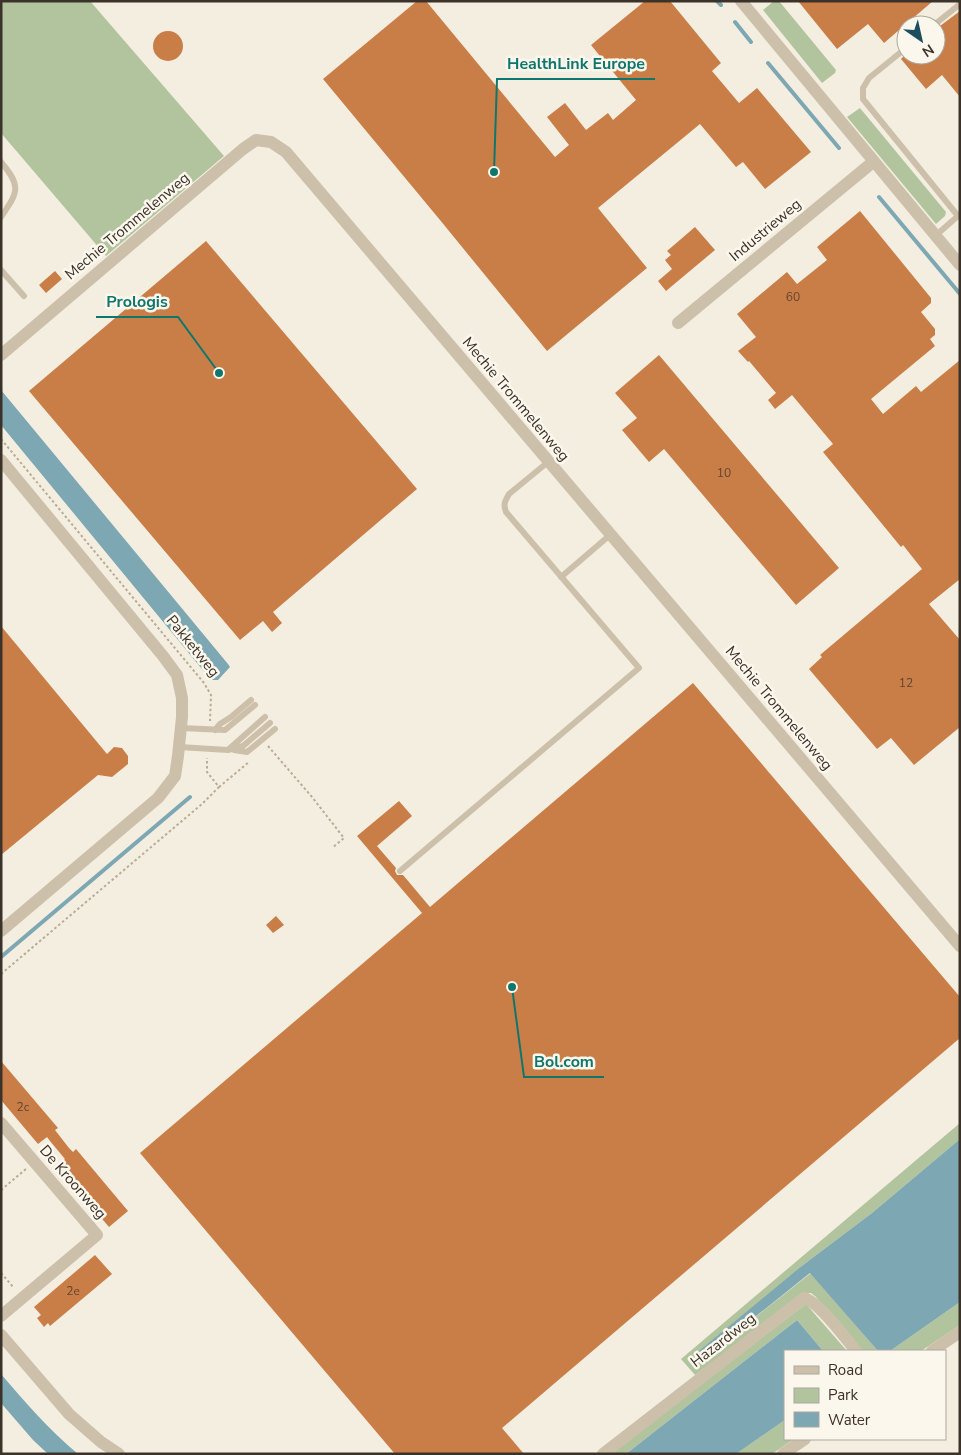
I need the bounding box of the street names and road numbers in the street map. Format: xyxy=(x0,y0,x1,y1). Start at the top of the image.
street label: Mechie Trommelenweg xyxy=(61,168,193,284)
street label: Industrieweg xyxy=(725,194,805,266)
street label: Mechie Trommelenweg xyxy=(458,333,574,465)
street label: Pakketweg xyxy=(162,611,224,681)
street label: Mechie Trommelenweg xyxy=(721,642,837,774)
street label: De Kroonweg xyxy=(35,1141,111,1223)
street label: Hazardweg xyxy=(686,1308,760,1372)

